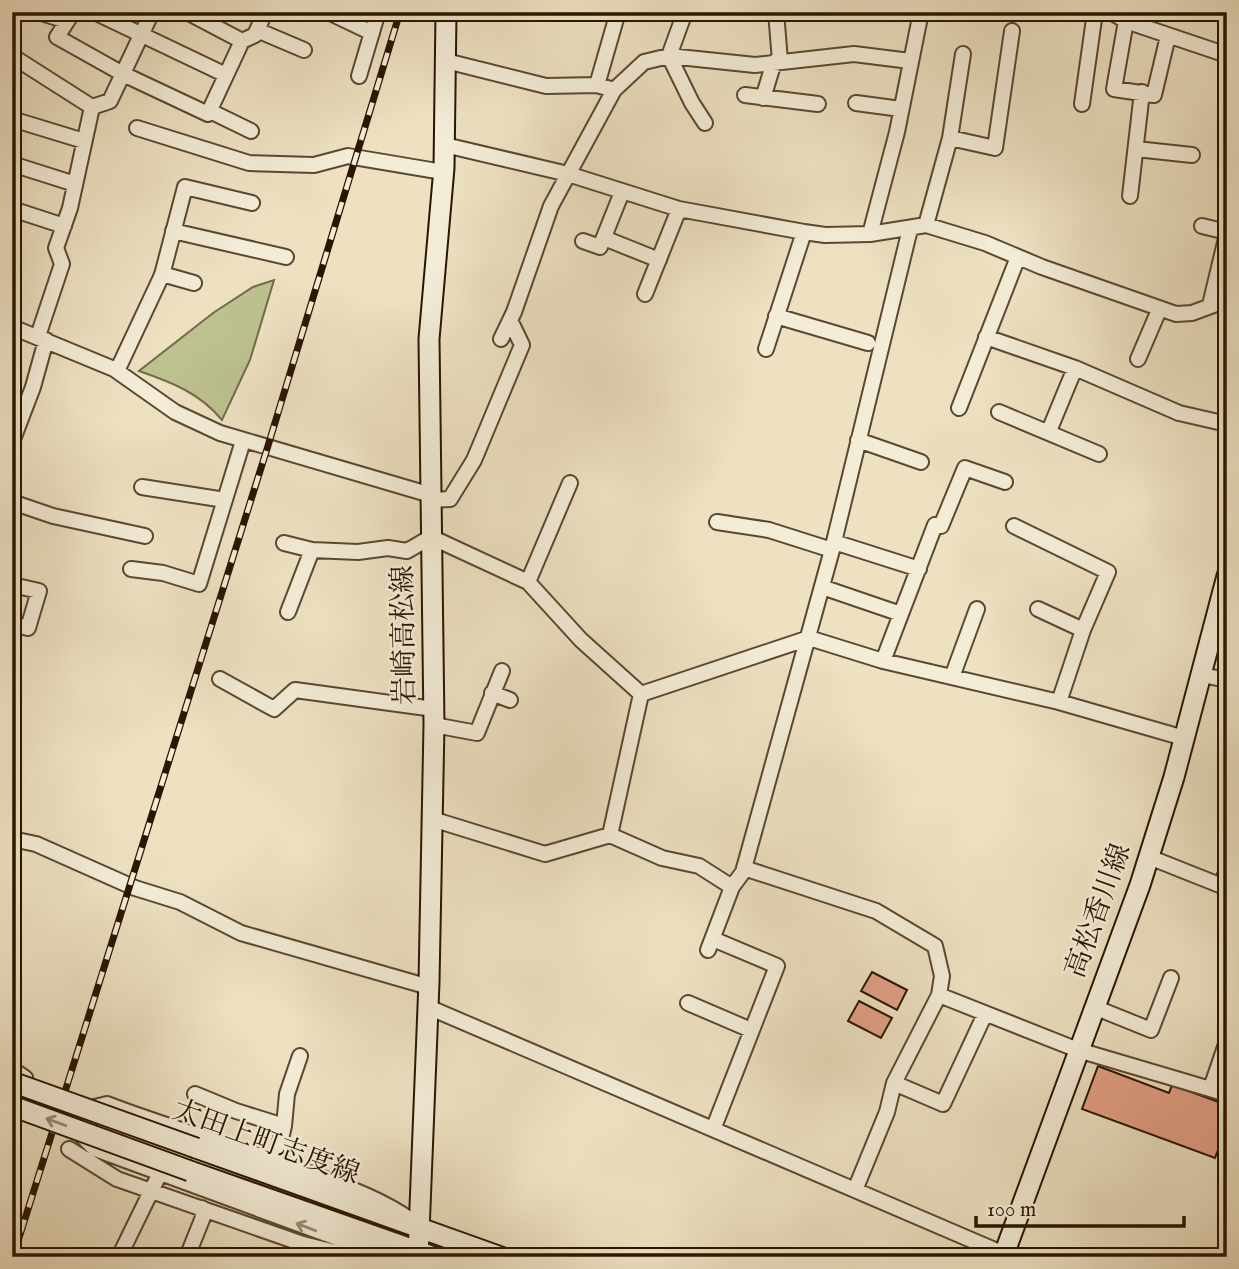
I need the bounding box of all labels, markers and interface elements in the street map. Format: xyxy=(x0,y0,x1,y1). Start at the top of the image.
street label: 岩崎高松線 xyxy=(386,565,424,705)
street label: 高松香川線 xyxy=(1059,839,1139,983)
street label: 太田上町志度線 xyxy=(168,1093,364,1193)
one-way arrow xyxy=(46,1115,68,1128)
scale bar xyxy=(976,1185,1185,1229)
text: 100 m xyxy=(987,1197,1036,1224)
one-way arrow xyxy=(295,1220,317,1233)

